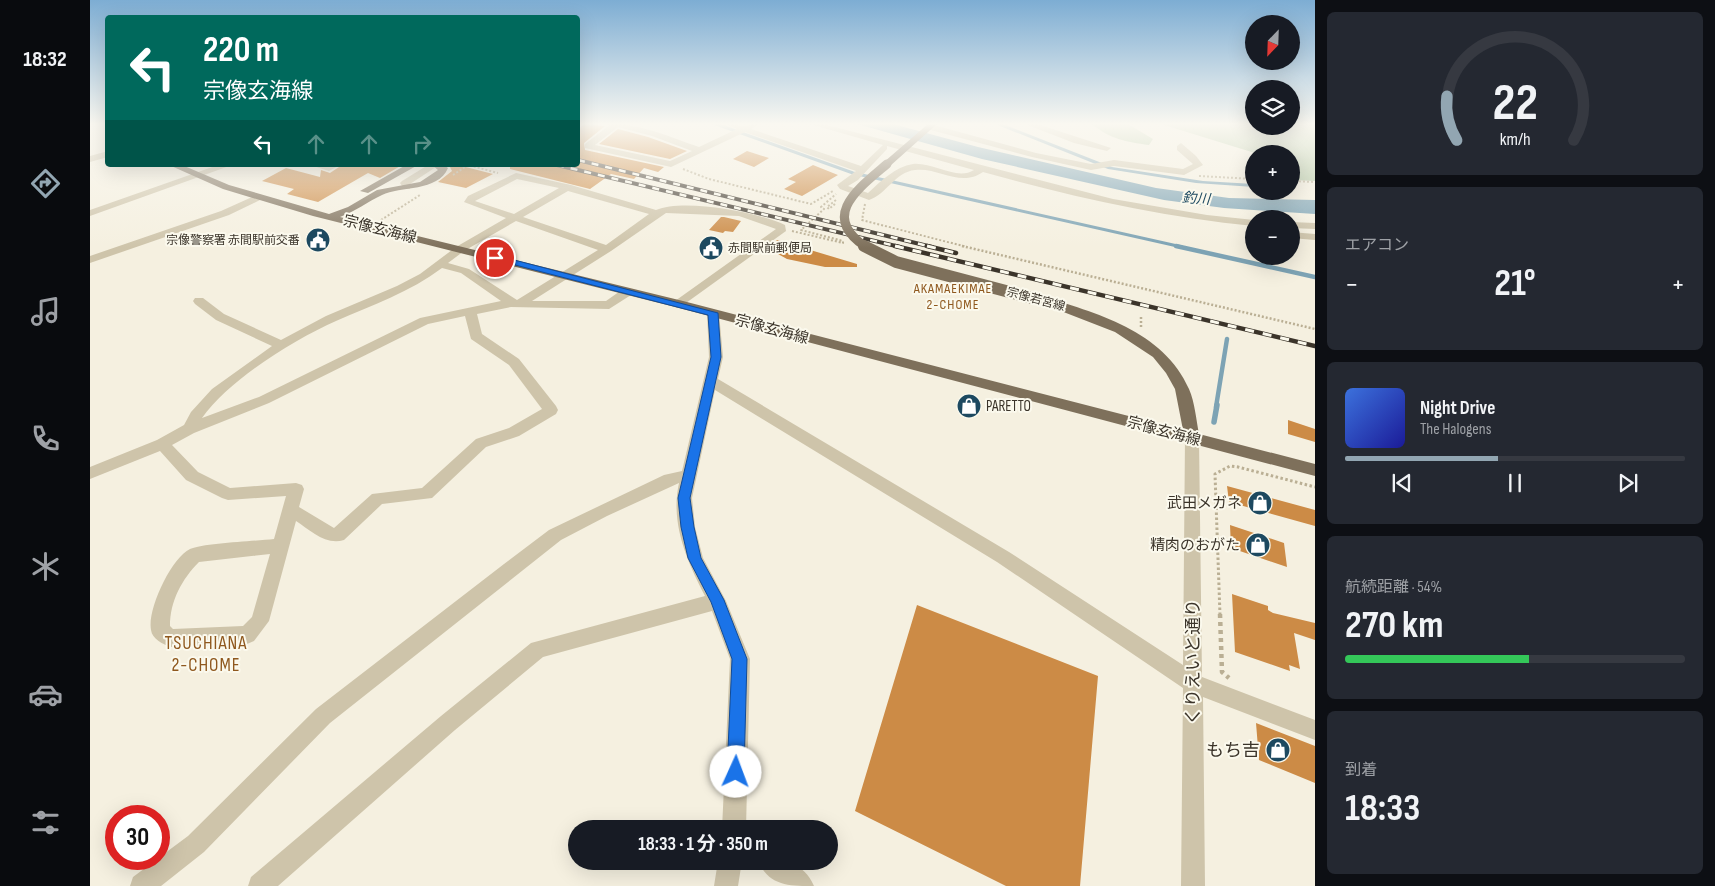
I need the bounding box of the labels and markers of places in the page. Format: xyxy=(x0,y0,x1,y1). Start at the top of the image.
public building icon: 宗像警察署 赤間駅前交番 xyxy=(305,227,331,253)
place label: 宗像警察署 赤間駅前交番 xyxy=(166,233,300,248)
public building icon: 赤間駅前郵便局 xyxy=(698,235,724,261)
pin xyxy=(474,237,516,279)
place label: 赤間駅前郵便局 xyxy=(728,241,812,256)
shop icon: PARETTO xyxy=(956,393,982,419)
place label: PARETTO xyxy=(986,397,1031,416)
shop icon: 武田メガネ xyxy=(1247,490,1273,516)
place label: 武田メガネ xyxy=(1167,494,1242,513)
shop icon: 精肉のおがた xyxy=(1245,532,1271,558)
place label: 精肉のおがた xyxy=(1150,536,1240,555)
shop icon: もち吉 xyxy=(1265,737,1291,763)
place label: もち吉 xyxy=(1206,740,1260,761)

